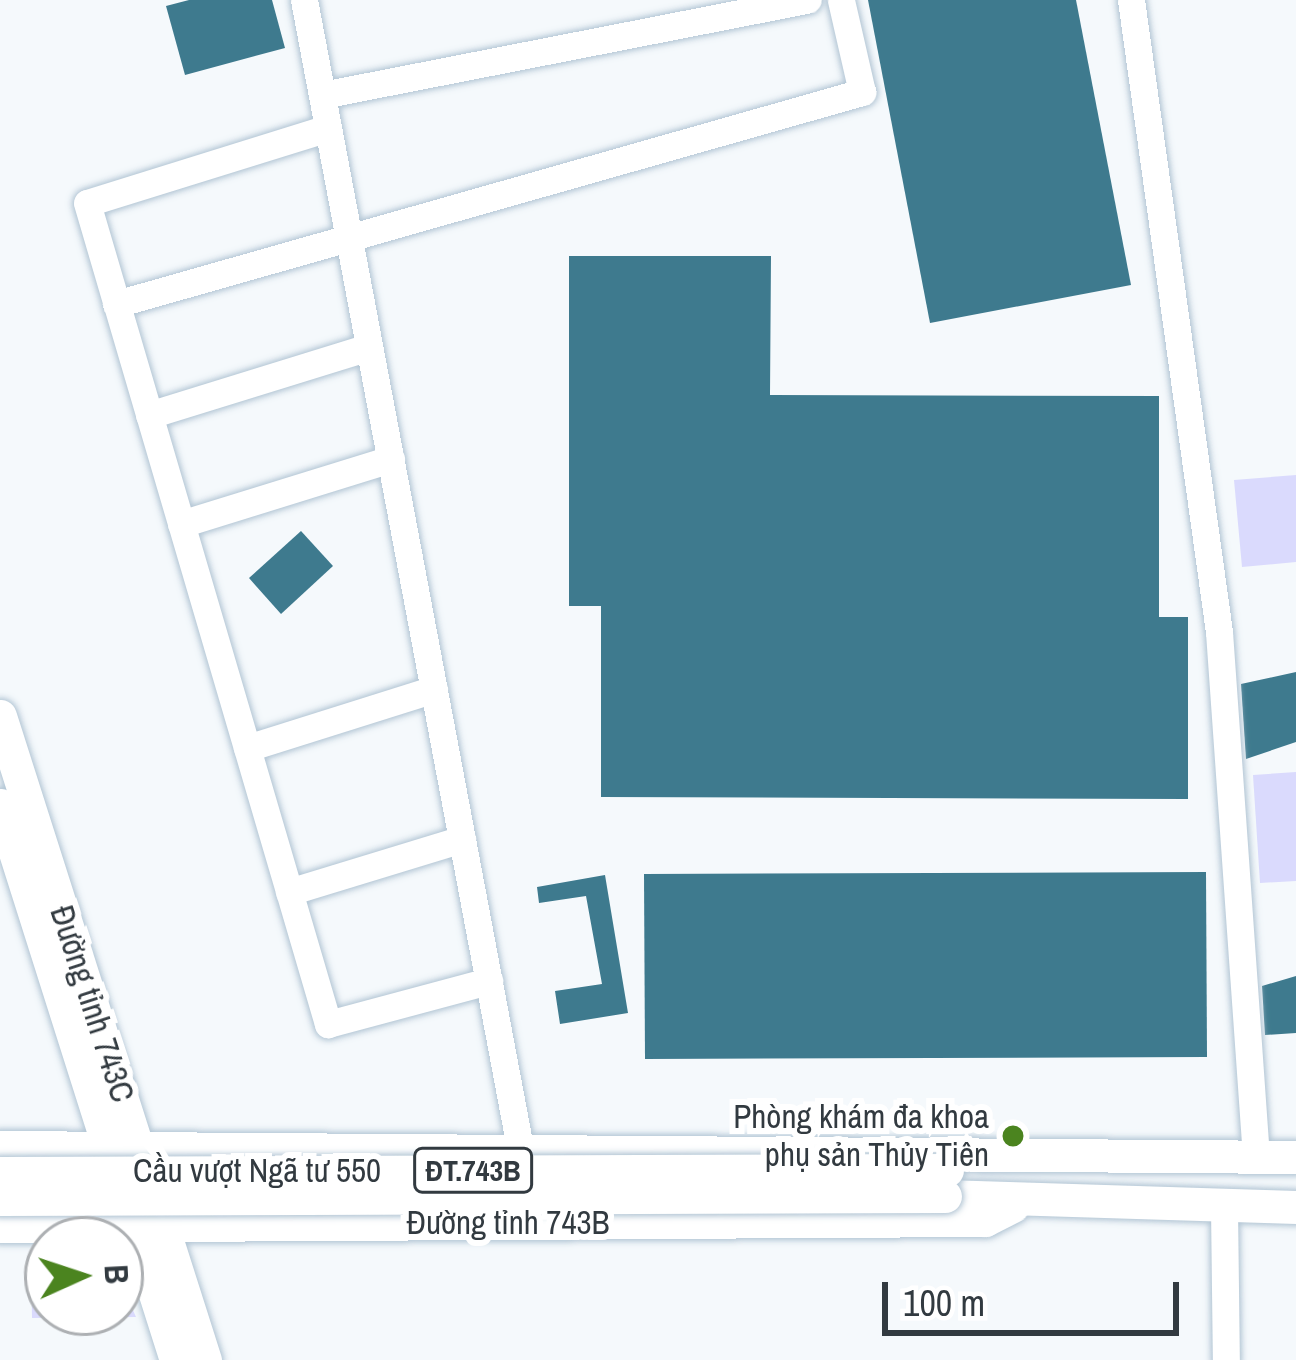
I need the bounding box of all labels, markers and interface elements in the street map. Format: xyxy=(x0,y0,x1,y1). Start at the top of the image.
street label: Đường tỉnh 743C xyxy=(42,901,142,1107)
place label: Phòng khám đa khoa phụ sản Thủy Tiên xyxy=(733,1097,989,1175)
marker: Phòng khám đa khoa phụ sản Thủy Tiên xyxy=(1000,1123,1026,1149)
road number: ĐT.743B xyxy=(413,1146,533,1194)
street label: Cầu vượt Ngã tư 550 xyxy=(133,1151,381,1191)
street label: Đường tỉnh 743B xyxy=(406,1203,610,1243)
north arrow xyxy=(24,1216,144,1336)
scale bar xyxy=(888,1258,1185,1332)
text: B xyxy=(94,1263,139,1285)
text: 100 m xyxy=(903,1279,985,1327)

